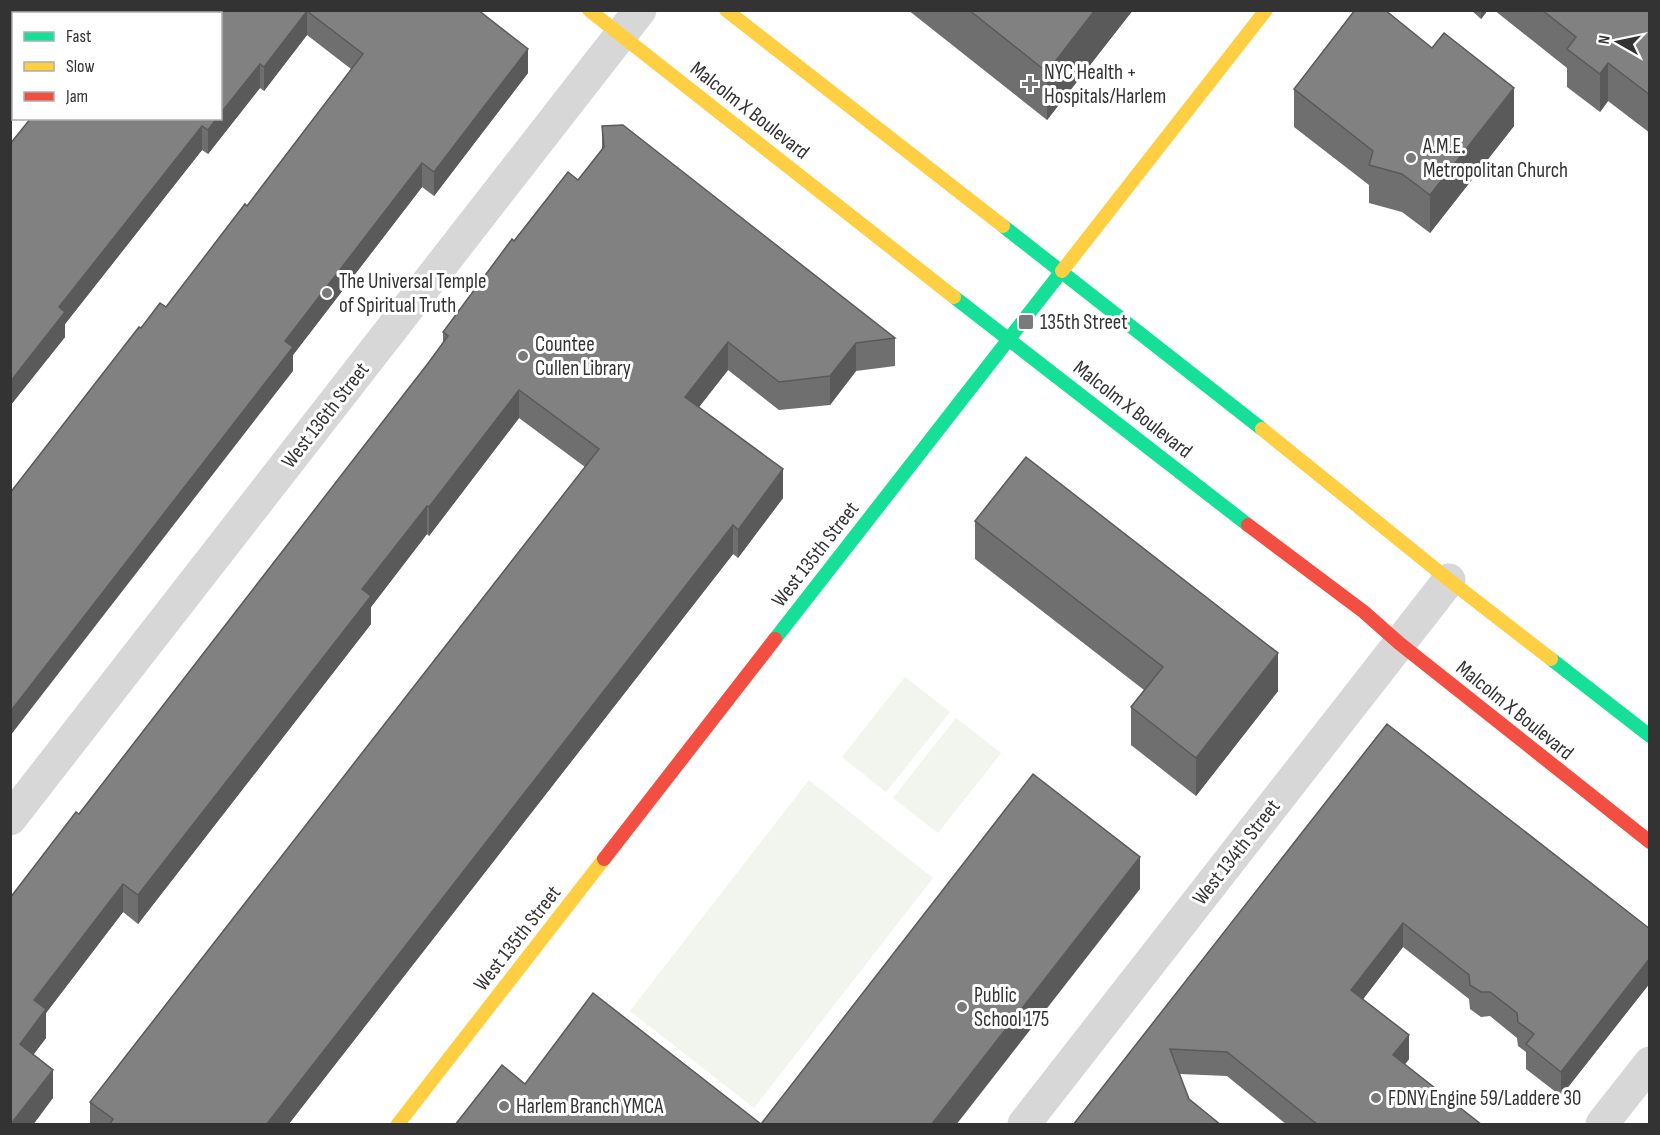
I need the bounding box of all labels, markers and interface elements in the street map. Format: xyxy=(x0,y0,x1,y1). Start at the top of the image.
legend xyxy=(12,12,222,120)
north arrow xyxy=(1588,12,1648,72)
text: Fast xyxy=(66,26,92,47)
text: N xyxy=(1595,34,1615,46)
text: Slow xyxy=(66,56,95,77)
street label: Malcolm X Boulevard xyxy=(685,56,814,165)
place label: NYC Health + Hospitals/Harlem xyxy=(1044,60,1166,109)
marker: NYC Health + Hospitals/Harlem xyxy=(1021,75,1039,93)
text: Jam xyxy=(65,86,88,107)
place label: A.M.E. Metropolitan Church xyxy=(1422,134,1568,183)
marker: A.M.E. Metropolitan Church xyxy=(1404,151,1418,165)
place label: The Universal Temple of Spiritual Truth xyxy=(339,269,486,318)
marker: The Universal Temple of Spiritual Truth xyxy=(320,286,334,300)
place label: 135th Street xyxy=(1040,310,1128,335)
marker: 135th Street xyxy=(1017,313,1035,331)
place label: Countee Cullen Library xyxy=(535,332,631,381)
marker: Countee Cullen Library xyxy=(516,349,530,363)
street label: Malcolm X Boulevard xyxy=(1068,355,1197,464)
street label: West 136th Street xyxy=(276,357,374,473)
street label: West 135th Street xyxy=(767,497,864,612)
street label: Malcolm X Boulevard xyxy=(1451,655,1578,765)
street label: West 134th Street xyxy=(1187,795,1285,910)
street label: West 135th Street xyxy=(469,881,566,996)
place label: Public School 175 xyxy=(974,983,1049,1032)
marker: Public School 175 xyxy=(955,1000,969,1014)
place label: FDNY Engine 59/Laddere 30 xyxy=(1388,1086,1581,1111)
marker: FDNY Engine 59/Laddere 30 xyxy=(1369,1091,1383,1105)
place label: Harlem Branch YMCA xyxy=(516,1094,664,1119)
marker: Harlem Branch YMCA xyxy=(497,1099,511,1113)

